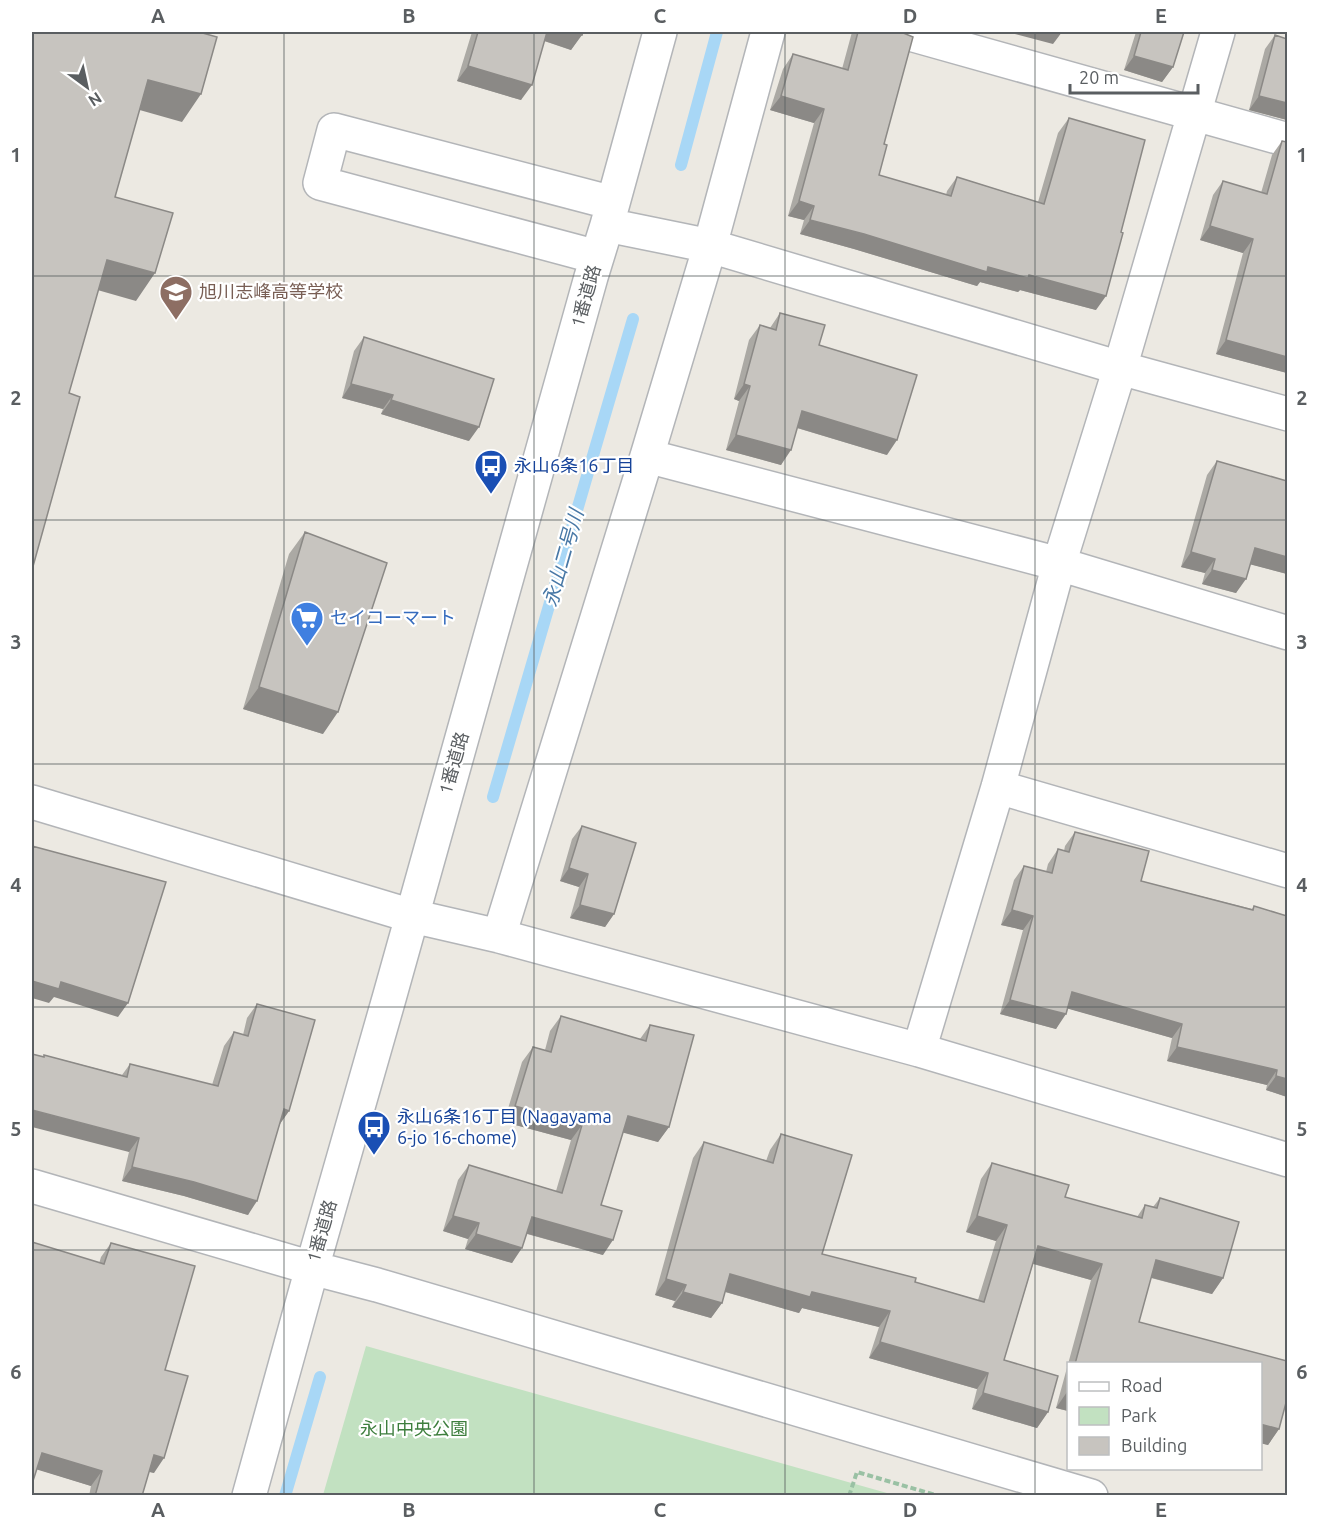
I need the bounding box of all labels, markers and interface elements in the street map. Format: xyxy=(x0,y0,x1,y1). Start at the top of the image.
text: A xyxy=(151,4,165,27)
text: B xyxy=(402,4,416,27)
text: C xyxy=(654,4,667,27)
text: D xyxy=(903,4,917,27)
text: E xyxy=(1155,4,1167,27)
north arrow xyxy=(57,57,117,117)
scale bar xyxy=(1070,57,1198,95)
text: 20 m xyxy=(1079,67,1119,87)
text: N xyxy=(85,89,105,110)
text: 1 xyxy=(10,143,22,166)
text: 1 xyxy=(1296,143,1308,166)
street label: 1番道路 xyxy=(567,262,603,329)
school or university icon: 旭川志峰高等学校 xyxy=(158,274,194,321)
place label: 旭川志峰高等学校 xyxy=(199,281,343,301)
text: 2 xyxy=(10,386,22,409)
text: 2 xyxy=(1296,386,1308,409)
bus stop icon: 永山6条16丁目 xyxy=(473,448,509,495)
place label: 永山6条16丁目 xyxy=(514,455,634,475)
water label: 永山二号川 xyxy=(538,505,588,609)
supermarket icon: セイコーマート xyxy=(289,600,325,647)
place label: セイコーマート xyxy=(330,607,456,627)
text: 3 xyxy=(10,630,22,653)
text: 3 xyxy=(1296,630,1308,653)
street label: 1番道路 xyxy=(435,729,471,796)
text: 4 xyxy=(10,873,22,896)
text: 4 xyxy=(1296,873,1308,896)
place label: 永山6条16丁目 (Nagayama 6-jo 16-chome) xyxy=(397,1106,612,1148)
bus stop icon: 永山6条16丁目 (Nagayama 6-jo 16-chome) xyxy=(356,1109,392,1156)
text: 5 xyxy=(10,1117,22,1140)
text: 5 xyxy=(1296,1117,1308,1140)
street label: 1番道路 xyxy=(303,1197,339,1264)
text: 6 xyxy=(10,1360,22,1383)
text: 6 xyxy=(1296,1360,1308,1383)
legend xyxy=(1067,1362,1262,1470)
text: Road xyxy=(1121,1375,1163,1395)
text: Park xyxy=(1121,1405,1157,1425)
park label: 永山中央公園 xyxy=(360,1418,468,1438)
text: Building xyxy=(1121,1435,1187,1455)
text: A xyxy=(151,1498,165,1521)
text: B xyxy=(402,1498,416,1521)
text: C xyxy=(654,1498,667,1521)
text: D xyxy=(903,1498,917,1521)
text: E xyxy=(1155,1498,1167,1521)

